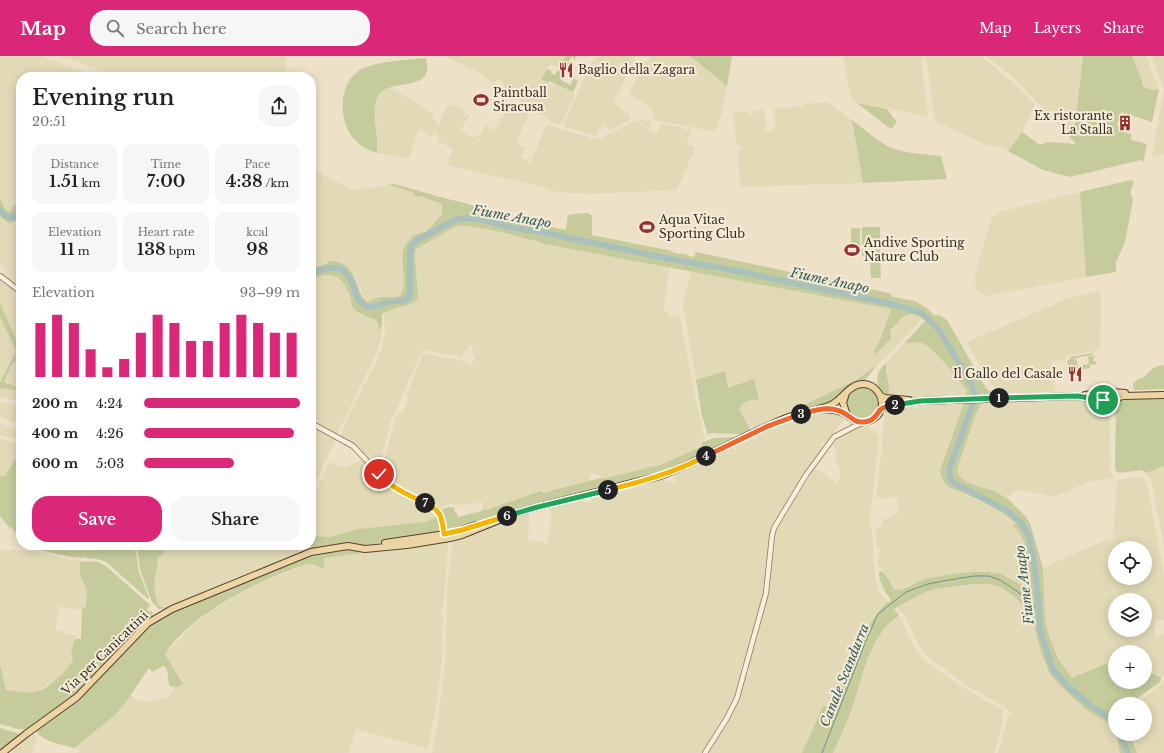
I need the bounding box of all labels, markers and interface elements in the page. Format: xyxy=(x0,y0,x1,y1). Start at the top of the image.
search box xyxy=(90,10,370,46)
text: Map xyxy=(20,17,66,40)
icon: search xyxy=(104,17,126,39)
text: Search here xyxy=(136,19,227,38)
text: Map xyxy=(979,19,1012,37)
text: Layers xyxy=(1034,19,1081,37)
text: Share xyxy=(1103,19,1144,37)
restaurant icon: Baglio della Zagara xyxy=(557,61,575,79)
place label: Baglio della Zagara xyxy=(578,62,696,77)
text: Evening run xyxy=(32,84,174,111)
button: share xyxy=(258,85,300,127)
place label: Paintball Siracusa xyxy=(493,85,547,114)
sports icon: Paintball Siracusa xyxy=(472,91,490,109)
place label: Ex ristorante La Stalla xyxy=(1034,108,1113,137)
text: 20:51 xyxy=(32,113,66,130)
building icon: Ex ristorante La Stalla xyxy=(1116,114,1134,132)
text: Distance xyxy=(50,157,99,171)
text: Time xyxy=(151,157,181,171)
text: Pace xyxy=(244,157,270,171)
text: 1.51 xyxy=(49,171,78,192)
text: 7:00 xyxy=(147,171,185,192)
text: 4:38 xyxy=(226,171,263,192)
text: km xyxy=(78,176,100,190)
text: /km xyxy=(263,176,289,190)
water label: Fiume Anapo xyxy=(470,201,553,232)
place label: Aqua Vitae Sporting Club xyxy=(658,212,745,241)
sports icon: Aqua Vitae Sporting Club xyxy=(638,218,656,236)
text: Elevation xyxy=(48,225,101,239)
text: Heart rate xyxy=(138,225,194,239)
text: kcal xyxy=(246,225,268,239)
place label: Andive Sporting Nature Club xyxy=(863,235,965,264)
text: 11 xyxy=(60,239,75,260)
text: 138 xyxy=(137,239,166,260)
text: 98 xyxy=(246,239,268,260)
sports icon: Andive Sporting Nature Club xyxy=(843,241,861,259)
text: m xyxy=(75,244,90,258)
text: bpm xyxy=(166,244,195,258)
water label: Fiume Anapo xyxy=(788,264,871,297)
text: Elevation xyxy=(32,284,95,301)
text: 93–99 m xyxy=(240,284,300,301)
restaurant icon: Il Gallo del Casale xyxy=(1066,365,1084,383)
place label: Il Gallo del Casale xyxy=(953,366,1063,381)
pin xyxy=(1086,383,1120,417)
pin: 1 xyxy=(989,388,1009,408)
icon: arrive xyxy=(1092,389,1114,411)
text: 1 xyxy=(997,391,1001,405)
text: 200 m xyxy=(32,395,78,412)
text: 4:24 xyxy=(96,395,123,412)
pin: 2 xyxy=(885,395,905,415)
text: 2 xyxy=(891,398,899,412)
pin: 3 xyxy=(791,404,811,424)
text: 3 xyxy=(797,407,805,421)
text: 400 m xyxy=(32,425,78,442)
text: 4:26 xyxy=(96,425,124,442)
pin: 4 xyxy=(696,446,716,466)
text: 4 xyxy=(702,449,710,463)
text: 600 m xyxy=(32,455,78,472)
text: 5:03 xyxy=(96,455,124,472)
pin xyxy=(362,457,396,491)
icon: check xyxy=(368,463,390,485)
pin: 5 xyxy=(598,480,618,500)
text: 5 xyxy=(605,483,611,497)
pin: 7 xyxy=(415,493,435,513)
button: Save xyxy=(32,496,162,542)
button: Share xyxy=(170,496,300,542)
text: 7 xyxy=(422,496,428,510)
pin: 6 xyxy=(497,506,517,526)
text: 6 xyxy=(503,509,511,523)
map controls xyxy=(1108,541,1152,741)
button: locate xyxy=(1108,541,1152,585)
water label: Fiume Anapo xyxy=(1011,544,1038,627)
button: layers xyxy=(1108,593,1152,637)
street label: Via per Canicattini xyxy=(58,607,151,698)
water label: Canale Scandurra xyxy=(816,621,873,729)
button: + xyxy=(1108,645,1152,689)
button: − xyxy=(1108,697,1152,741)

